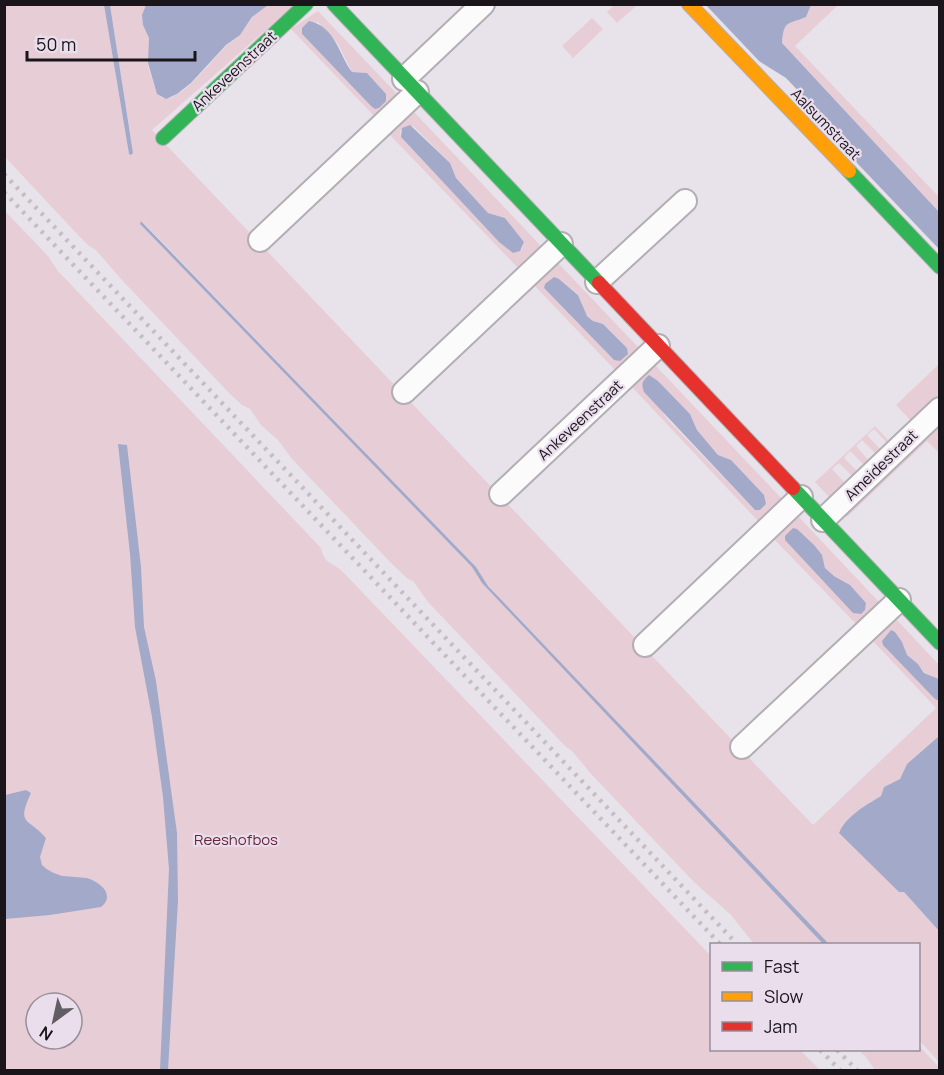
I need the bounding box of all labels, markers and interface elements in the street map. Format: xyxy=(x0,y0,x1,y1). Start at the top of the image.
scale bar xyxy=(27,24,195,62)
street label: Ankeveenstraat xyxy=(187,26,281,116)
text: 50 m xyxy=(36,32,76,56)
street label: Aalsumstraat xyxy=(786,83,866,165)
street label: Ankeveenstraat xyxy=(533,375,627,465)
street label: Ameidestraat xyxy=(840,425,922,505)
park label: Reeshofbos xyxy=(194,829,278,850)
legend xyxy=(710,943,920,1051)
text: Fast xyxy=(764,954,799,978)
text: Slow xyxy=(764,984,804,1008)
north arrow xyxy=(24,991,84,1051)
text: Jam xyxy=(764,1014,798,1038)
text: N xyxy=(35,1021,57,1046)

